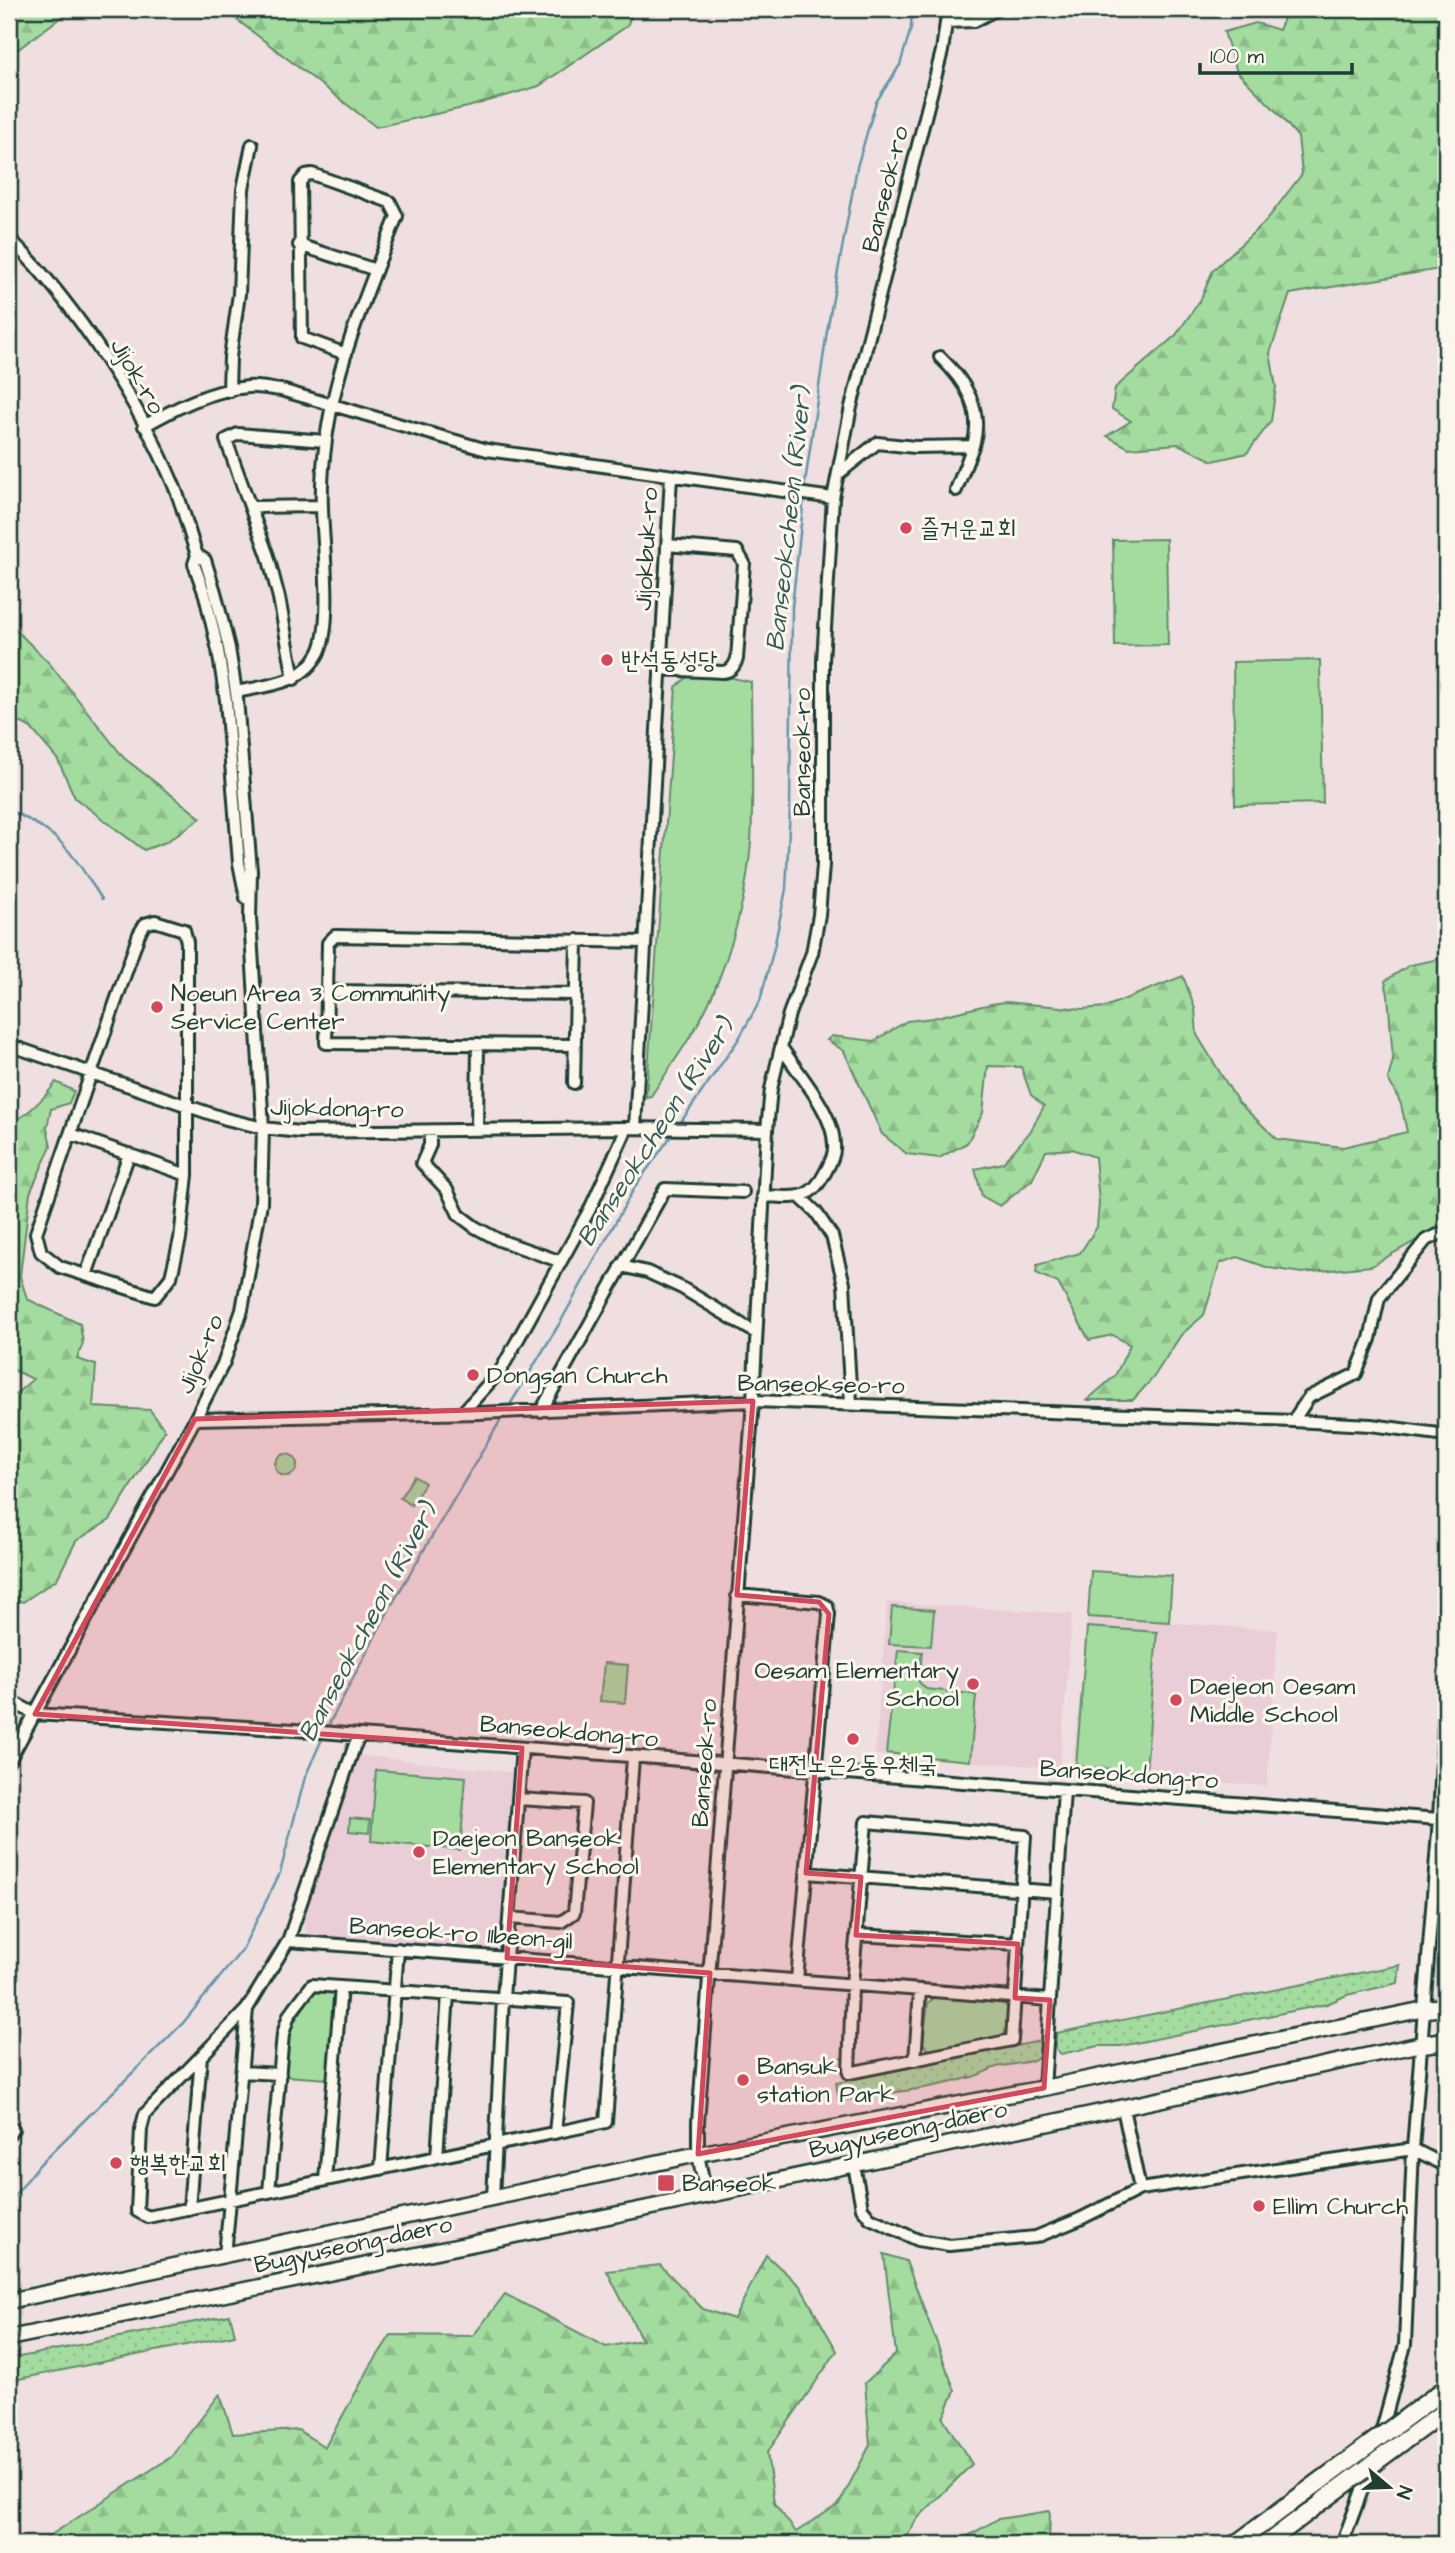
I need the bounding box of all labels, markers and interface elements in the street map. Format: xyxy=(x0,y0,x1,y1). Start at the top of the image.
scale bar xyxy=(1200,32,1352,76)
text: 100 m xyxy=(1210,42,1265,71)
street label: Banseok-ro xyxy=(854,122,918,256)
street label: Jijok-ro xyxy=(101,332,173,421)
water label: Banseokcheon (River) xyxy=(757,383,821,653)
street label: Jijokbuk-ro xyxy=(627,486,667,612)
place label: 즐거운교회 xyxy=(920,512,1017,546)
marker: 즐거운교회 xyxy=(898,520,914,536)
place label: 반석동성당 xyxy=(621,644,718,678)
marker: 반석동성당 xyxy=(599,652,615,668)
street label: Banseok-ro xyxy=(786,687,820,816)
place label: Noeun Area 3 Community Service Center xyxy=(171,977,450,1039)
marker: Noeun Area 3 Community Service Center xyxy=(149,999,165,1015)
water label: Banseokcheon (River) xyxy=(569,1009,745,1254)
street label: Jijokdong-ro xyxy=(270,1091,404,1128)
street label: Jijok-ro xyxy=(169,1309,233,1399)
place label: Dongsan Church xyxy=(487,1359,668,1394)
marker: Dongsan Church xyxy=(465,1367,481,1383)
street label: Banseokseo-ro xyxy=(737,1367,905,1403)
water label: Banseokcheon (River) xyxy=(290,1494,447,1748)
place label: Oesam Elementary School xyxy=(754,1654,959,1716)
place label: Daejeon Oesam Middle School xyxy=(1190,1670,1355,1732)
marker: Oesam Elementary School xyxy=(965,1676,981,1692)
marker: Daejeon Oesam Middle School xyxy=(1168,1692,1184,1708)
street label: Banseok-ro xyxy=(684,1697,726,1828)
street label: Banseokdong-ro xyxy=(478,1707,660,1758)
marker: 대전노은2동우체국 xyxy=(845,1731,861,1747)
place label: 대전노은2동우체국 xyxy=(769,1748,937,1782)
street label: Banseokdong-ro xyxy=(1038,1752,1220,1799)
place label: Daejeon Banseok Elementary School xyxy=(433,1822,639,1885)
marker: Daejeon Banseok Elementary School xyxy=(411,1844,427,1860)
street label: Banseok-ro 11beon-gil xyxy=(348,1909,574,1960)
place label: Bansuk station Park xyxy=(757,2050,895,2112)
marker: Bansuk station Park xyxy=(735,2072,751,2088)
street label: Bugyuseong-daero xyxy=(806,2092,1011,2169)
place label: 행복한교회 xyxy=(130,2147,227,2181)
marker: 행복한교회 xyxy=(108,2155,124,2171)
place label: Banseok xyxy=(682,2167,777,2201)
marker: Banseok xyxy=(656,2173,676,2193)
place label: Ellim Church xyxy=(1273,2190,1408,2224)
marker: Ellim Church xyxy=(1251,2198,1267,2214)
street label: Bugyuseong-daero xyxy=(251,2207,456,2284)
north arrow xyxy=(1354,2452,1424,2522)
text: N xyxy=(1389,2482,1418,2502)

